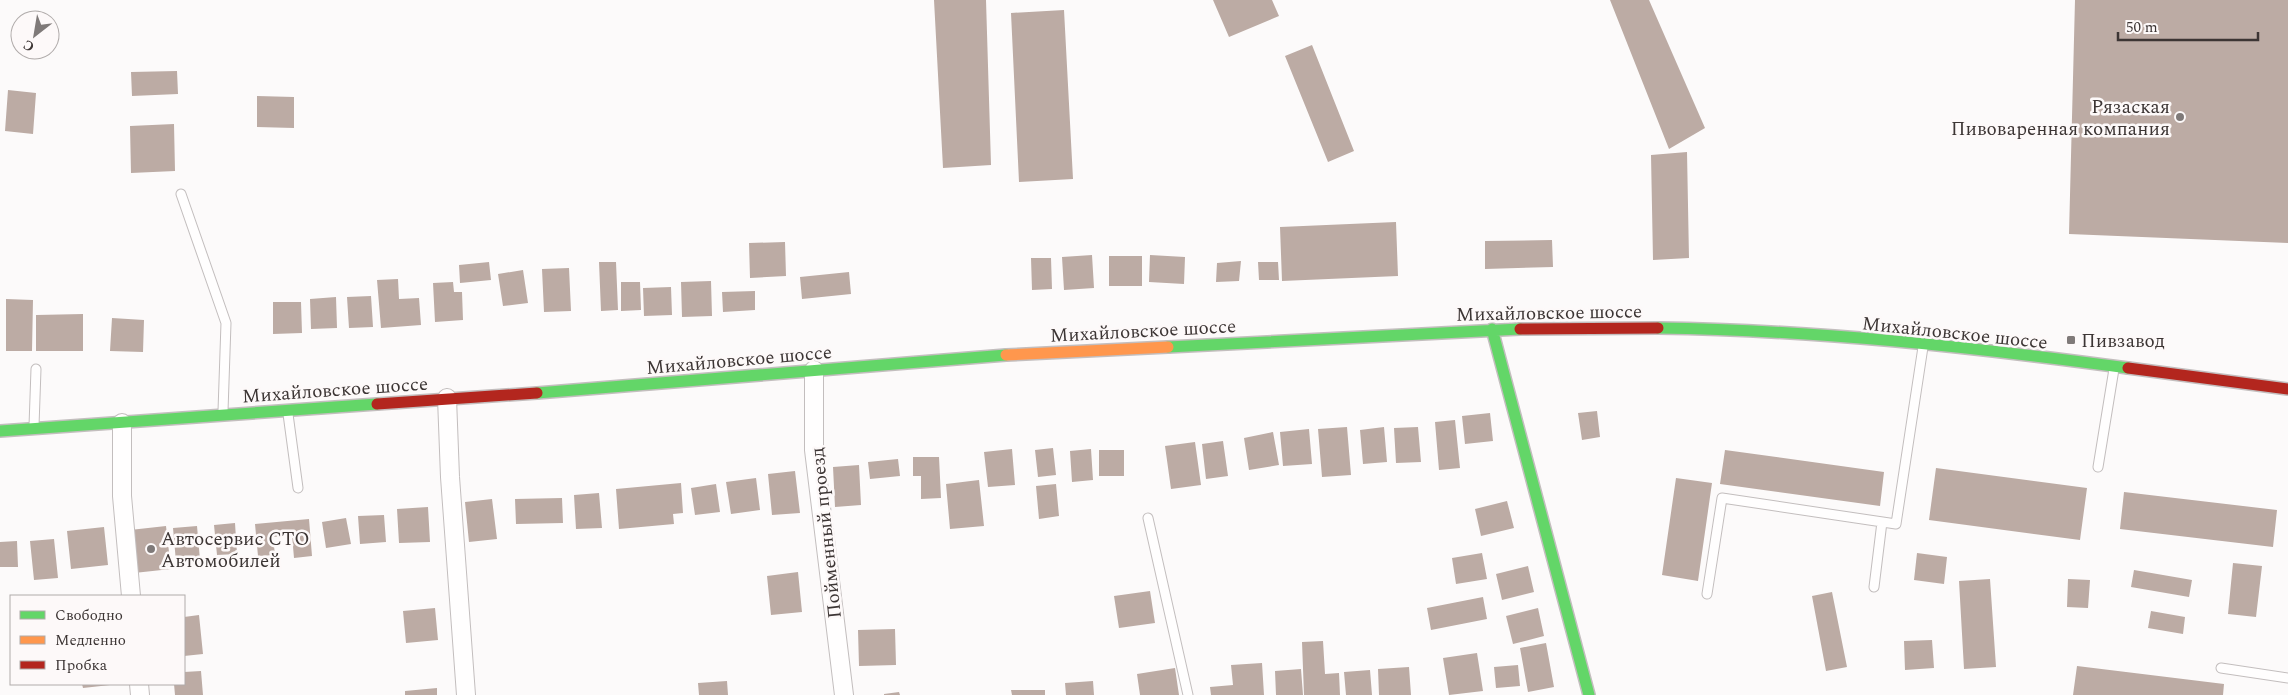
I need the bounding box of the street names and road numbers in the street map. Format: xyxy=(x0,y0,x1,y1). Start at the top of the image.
street label: Михайловское шоссе xyxy=(1456,297,1642,330)
street label: Михайловское шоссе xyxy=(1861,309,2049,358)
street label: Михайловское шоссе xyxy=(1049,312,1237,351)
street label: Михайловское шоссе xyxy=(645,338,833,383)
street label: Михайловское шоссе xyxy=(241,370,429,411)
street label: Пойменный проезд xyxy=(803,446,850,620)

